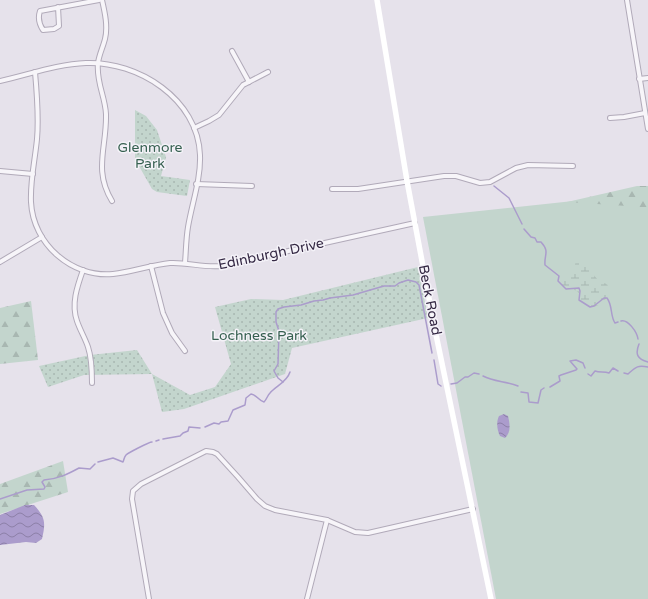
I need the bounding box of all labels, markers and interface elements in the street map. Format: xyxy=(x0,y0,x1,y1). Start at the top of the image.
park label: Glenmore Park xyxy=(118,139,183,172)
street label: Edinburgh Drive xyxy=(217,234,325,273)
street label: Beck Road xyxy=(415,263,445,337)
park label: Lochness Park xyxy=(211,327,307,344)

